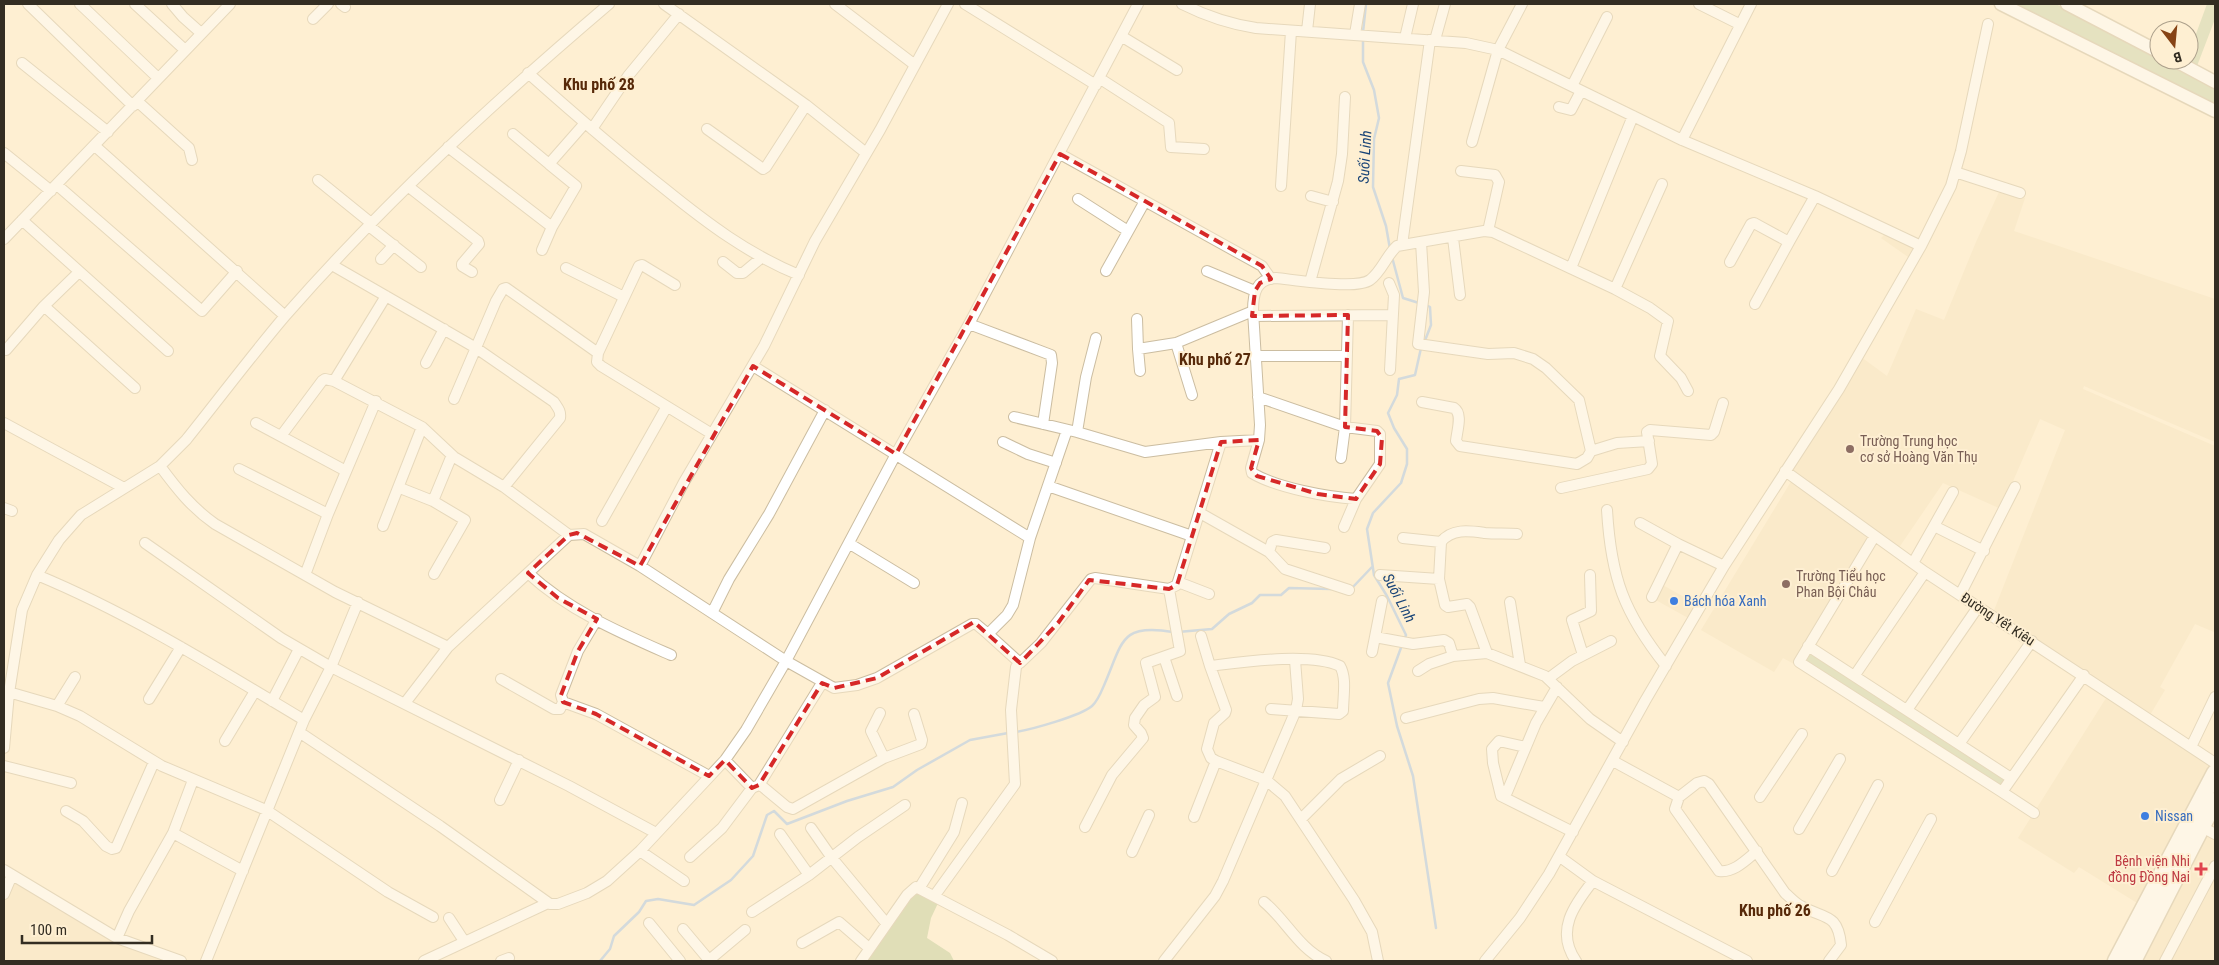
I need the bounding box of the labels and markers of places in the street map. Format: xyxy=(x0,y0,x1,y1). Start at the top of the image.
place label: Trường Trung học cơ sở Hoàng Văn Thụ xyxy=(1860,433,1977,465)
marker: Trường Trung học cơ sở Hoàng Văn Thụ xyxy=(1844,443,1856,455)
place label: Trường Tiểu học Phan Bội Châu xyxy=(1796,568,1886,600)
marker: Trường Tiểu học Phan Bội Châu xyxy=(1780,578,1792,590)
place label: Bách hóa Xanh xyxy=(1684,593,1766,609)
marker: Bách hóa Xanh xyxy=(1668,595,1680,607)
place label: Nissan xyxy=(2155,808,2193,824)
marker: Nissan xyxy=(2139,810,2151,822)
place label: Bệnh viện Nhi đồng Đồng Nai xyxy=(2108,853,2190,885)
marker: Bệnh viện Nhi đồng Đồng Nai xyxy=(2194,862,2208,876)

